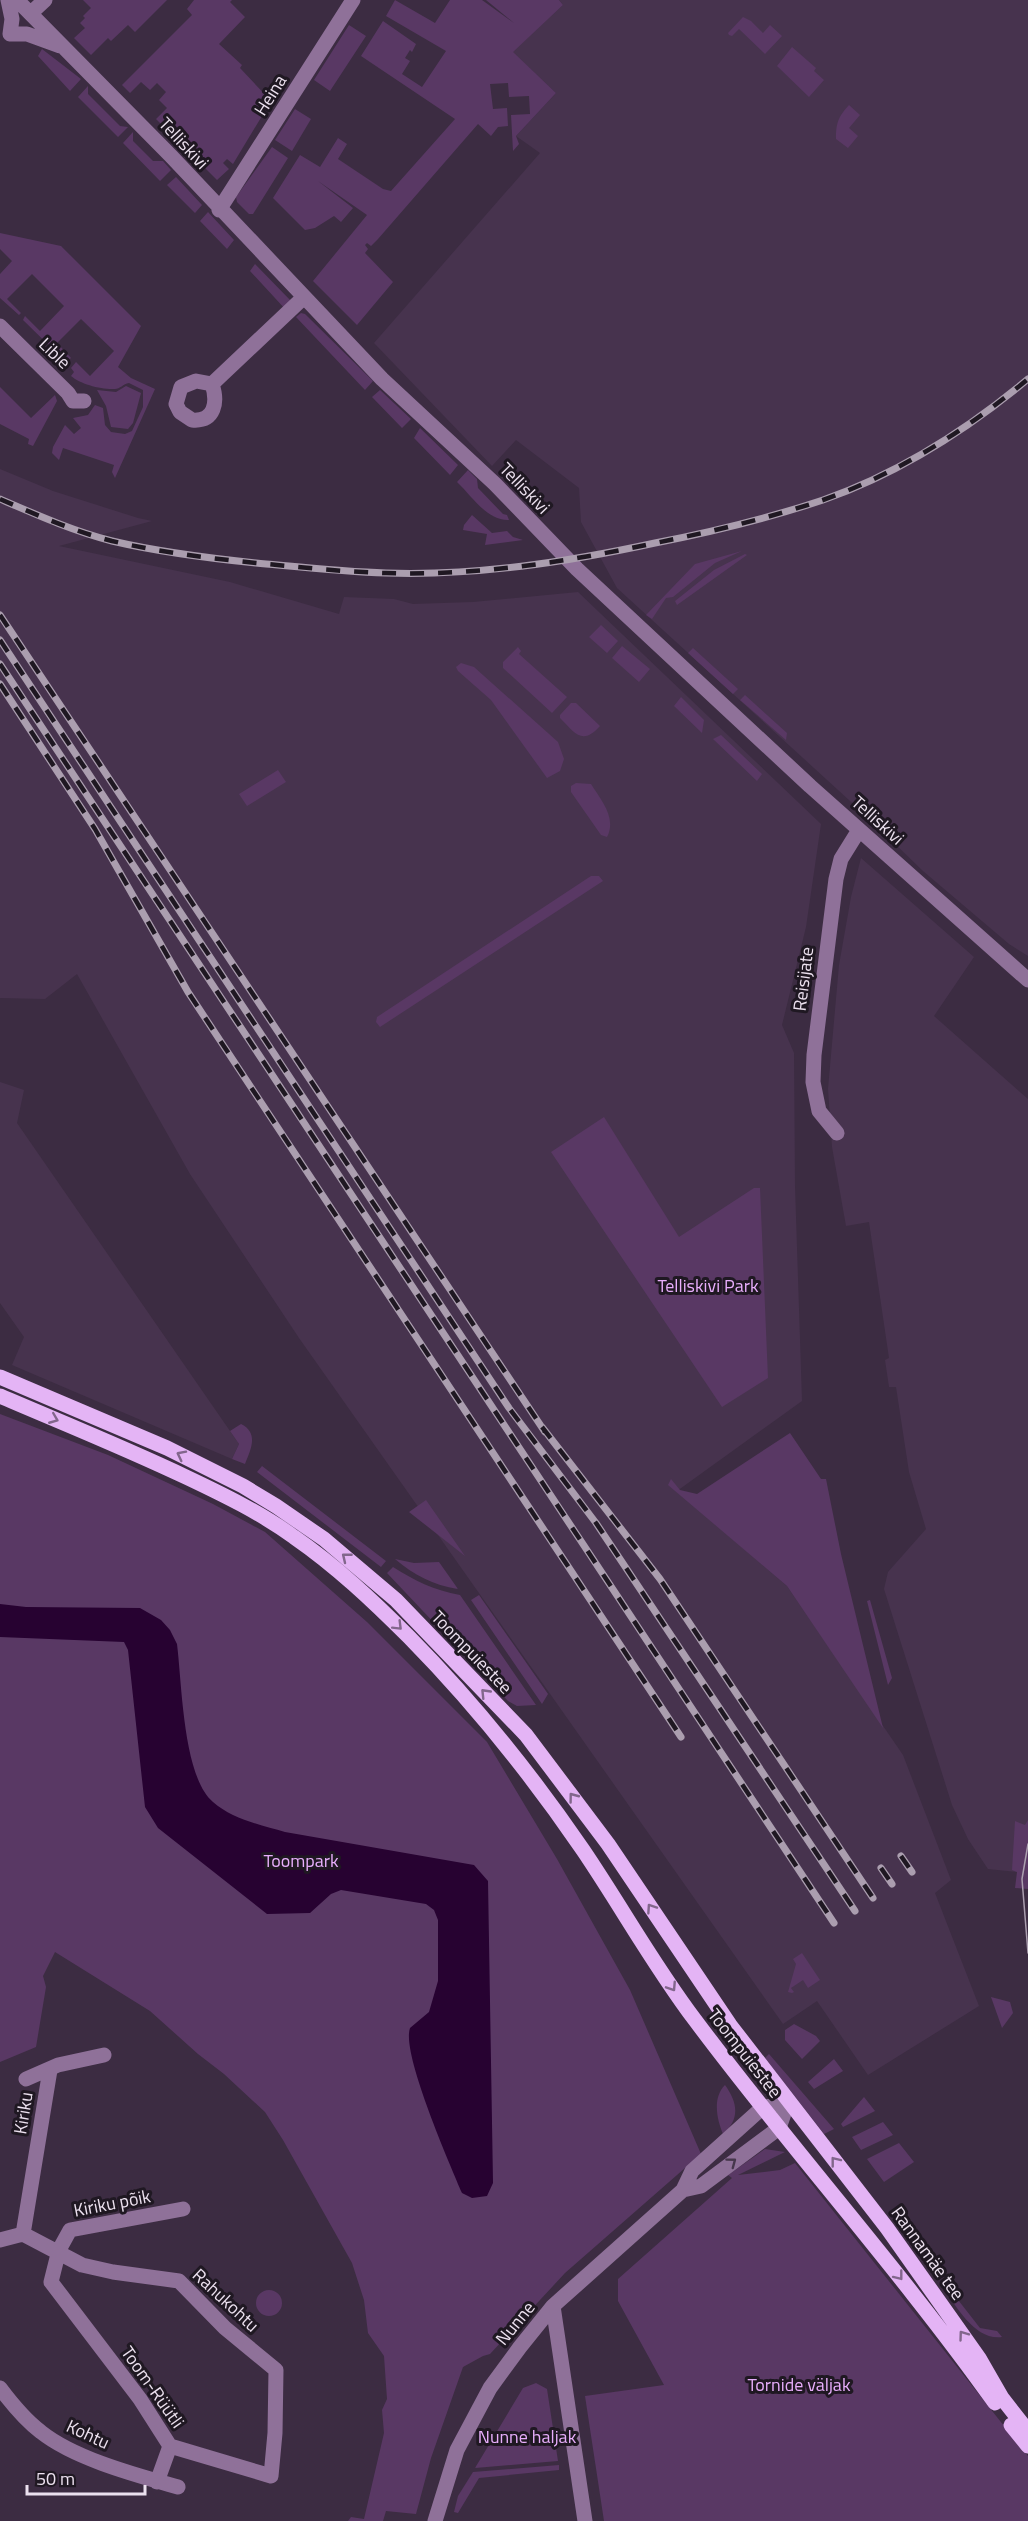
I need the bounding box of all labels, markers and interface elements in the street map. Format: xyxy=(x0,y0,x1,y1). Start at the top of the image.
street label: Heina xyxy=(247,69,293,121)
street label: Telliskivi xyxy=(153,111,215,175)
street label: Lible xyxy=(33,331,77,375)
street label: Telliskivi xyxy=(494,456,556,520)
street label: Telliskivi xyxy=(846,789,910,851)
street label: Reisijate xyxy=(786,945,820,1013)
park label: Telliskivi Park xyxy=(657,1272,759,1299)
one-way arrow xyxy=(48,1411,59,1424)
one-way arrow xyxy=(176,1451,187,1462)
one-way arrow xyxy=(342,1554,353,1565)
street label: Toompuiestee xyxy=(425,1604,519,1700)
one-way arrow xyxy=(391,1620,402,1630)
one-way arrow xyxy=(482,1690,493,1701)
one-way arrow xyxy=(569,1793,580,1804)
park label: Toompark xyxy=(263,1847,339,1874)
one-way arrow xyxy=(647,1904,658,1915)
one-way arrow xyxy=(664,1981,676,1991)
street label: Toompuiestee xyxy=(701,2003,789,2103)
street label: Kiriku xyxy=(6,2090,40,2136)
one-way arrow xyxy=(831,2157,842,2168)
one-way arrow xyxy=(726,2159,737,2170)
street label: Kiriku põik xyxy=(71,2182,153,2224)
street label: Rannamäe tee xyxy=(885,2201,971,2305)
street label: Rahukohtu xyxy=(187,2262,265,2338)
one-way arrow xyxy=(892,2270,903,2281)
street label: Nunne xyxy=(489,2295,541,2351)
one-way arrow xyxy=(959,2331,970,2342)
street label: Toom-Rüütli xyxy=(115,2341,191,2433)
park label: Tornide väljak xyxy=(747,2371,851,2398)
street label: Kohtu xyxy=(62,2412,114,2456)
park label: Nunne haljak xyxy=(478,2423,577,2450)
scale bar xyxy=(27,2458,146,2496)
text: 50 m xyxy=(36,2465,75,2492)

